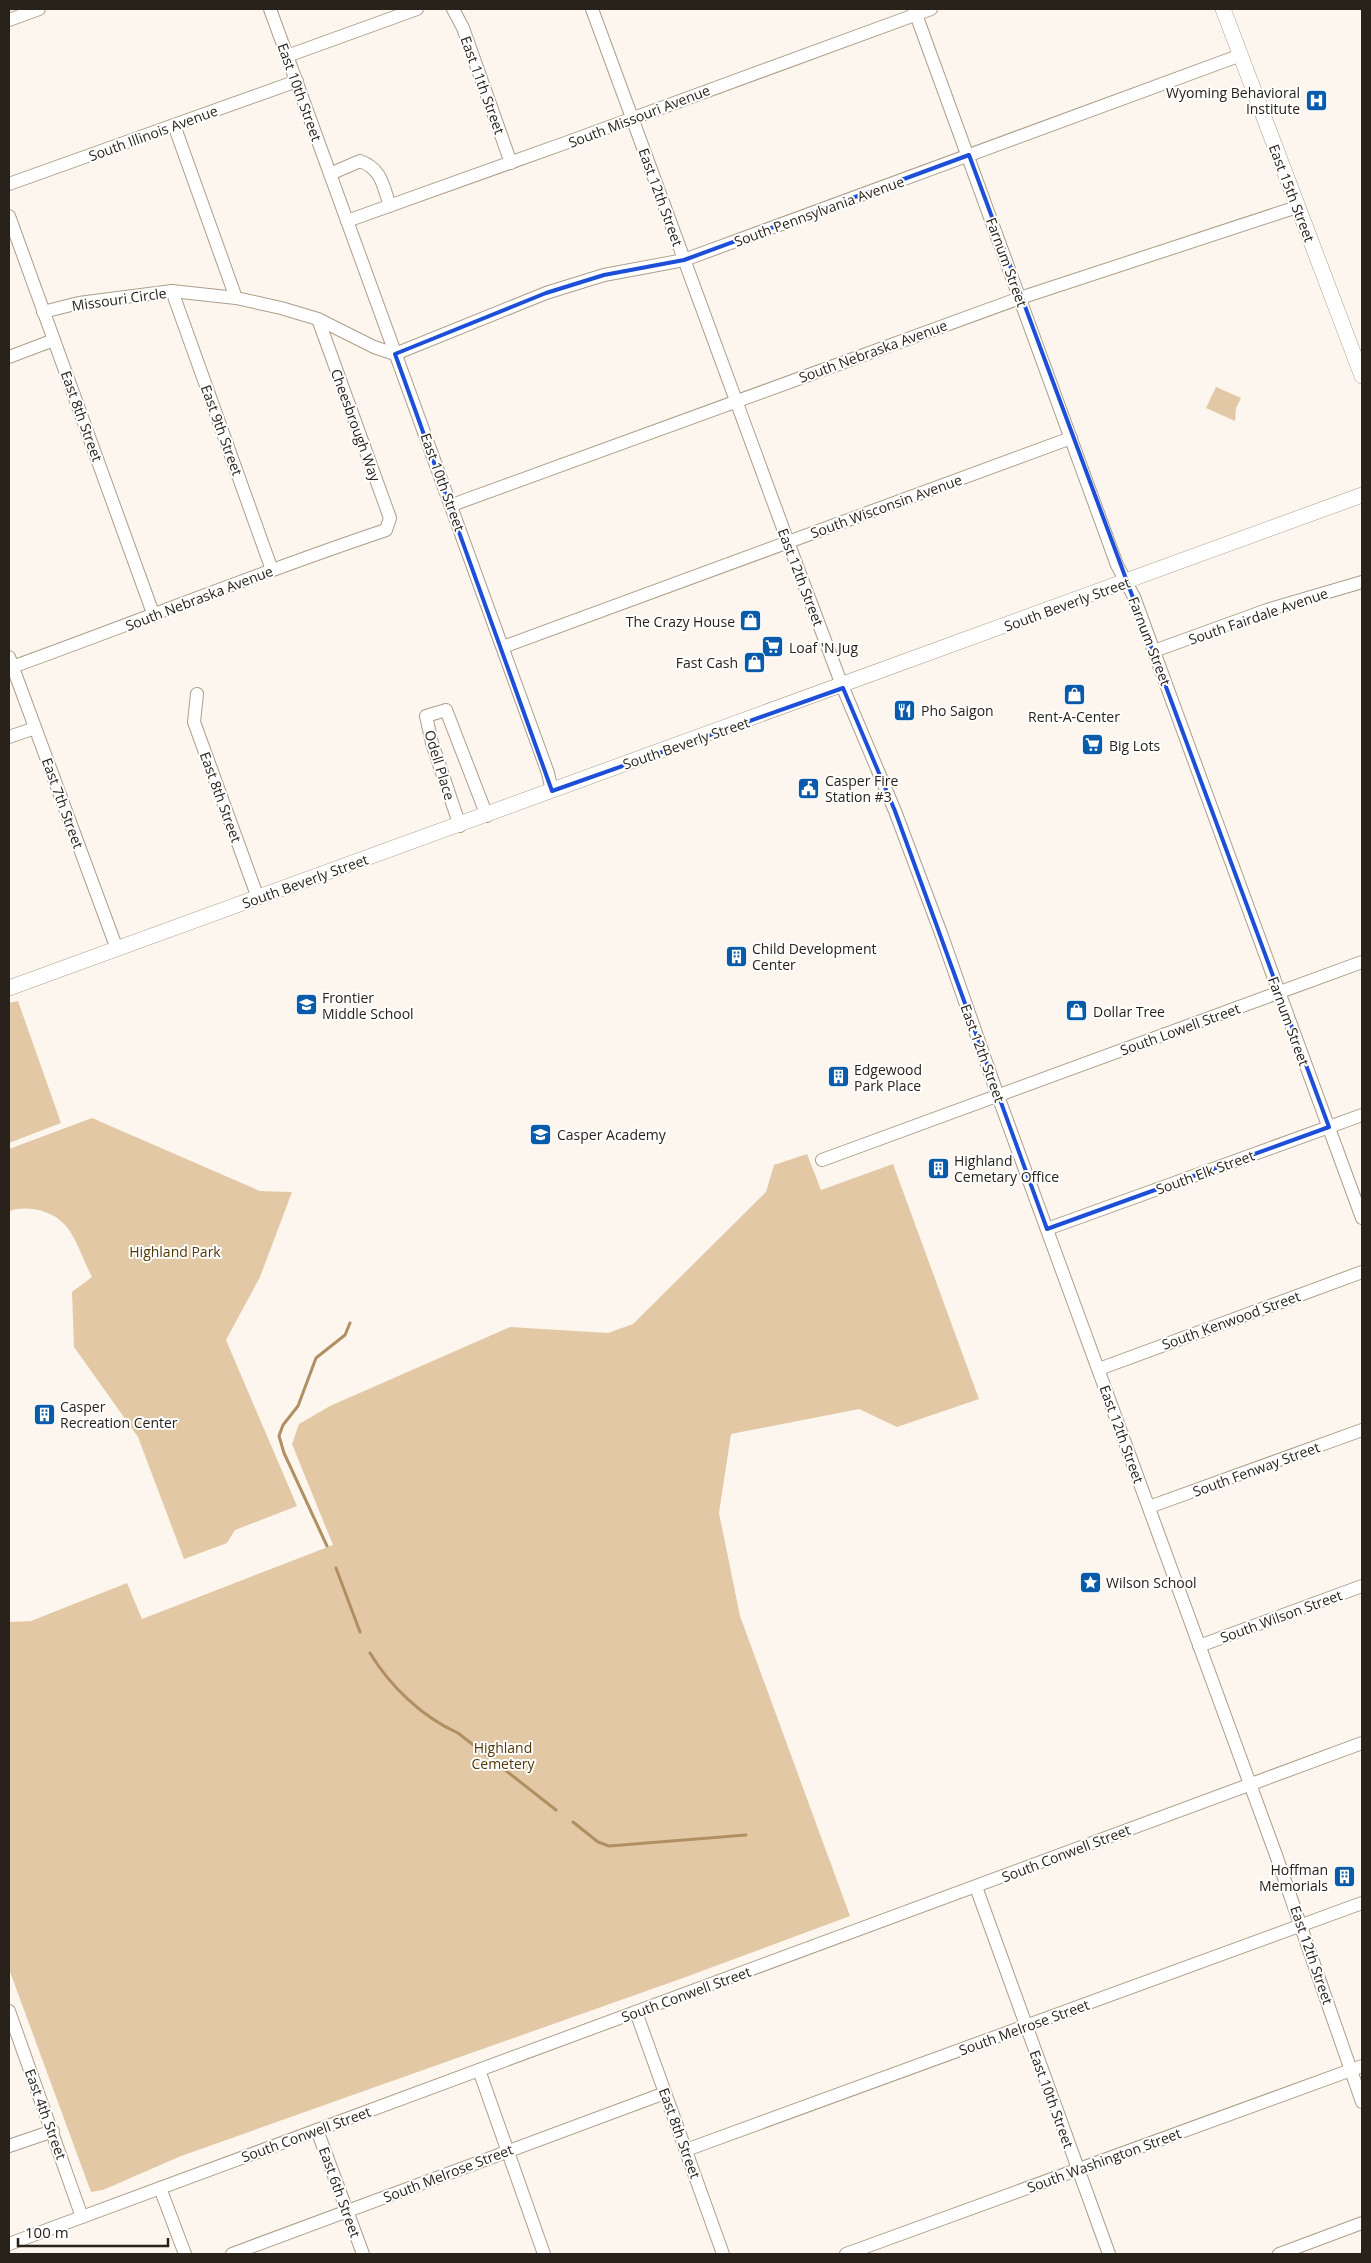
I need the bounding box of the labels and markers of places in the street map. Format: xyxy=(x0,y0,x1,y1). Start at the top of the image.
place label: Wyoming Behavioral Institute xyxy=(1166,83,1300,118)
hospital icon: Wyoming Behavioral Institute xyxy=(1304,88,1328,112)
shop icon: The Crazy House xyxy=(739,609,763,633)
place label: The Crazy House xyxy=(626,612,735,631)
supermarket icon: Loaf 'N Jug xyxy=(761,635,785,659)
place label: Loaf 'N Jug xyxy=(789,638,858,657)
shop icon: Fast Cash xyxy=(742,650,766,674)
place label: Fast Cash xyxy=(676,653,738,672)
shop icon: Rent-A-Center xyxy=(1062,682,1086,706)
restaurant icon: Pho Saigon xyxy=(893,698,917,722)
place label: Pho Saigon xyxy=(921,701,994,720)
place label: Rent-A-Center xyxy=(1028,707,1120,726)
supermarket icon: Big Lots xyxy=(1081,733,1105,757)
place label: Big Lots xyxy=(1109,736,1161,755)
place label: Casper Fire Station #3 xyxy=(825,771,899,806)
public building icon: Casper Fire Station #3 xyxy=(797,776,821,800)
place label: Child Development Center xyxy=(752,939,876,974)
building icon: Child Development Center xyxy=(724,944,748,968)
place label: Frontier Middle School xyxy=(322,988,414,1023)
school or university icon: Frontier Middle School xyxy=(294,993,318,1017)
shop icon: Dollar Tree xyxy=(1065,999,1089,1023)
place label: Dollar Tree xyxy=(1093,1002,1165,1021)
place label: Edgewood Park Place xyxy=(854,1060,922,1095)
building icon: Edgewood Park Place xyxy=(826,1065,850,1089)
school or university icon: Casper Academy xyxy=(529,1122,553,1146)
place label: Casper Academy xyxy=(557,1125,667,1144)
place label: Highland Cemetary Office xyxy=(954,1151,1059,1186)
building icon: Highland Cemetary Office xyxy=(926,1156,950,1180)
place label: Casper Recreation Center xyxy=(60,1397,178,1432)
building icon: Casper Recreation Center xyxy=(32,1402,56,1426)
place icon: Wilson School xyxy=(1078,1570,1102,1594)
place label: Wilson School xyxy=(1106,1573,1197,1592)
place label: Hoffman Memorials xyxy=(1259,1860,1328,1895)
building icon: Hoffman Memorials xyxy=(1332,1865,1356,1889)

